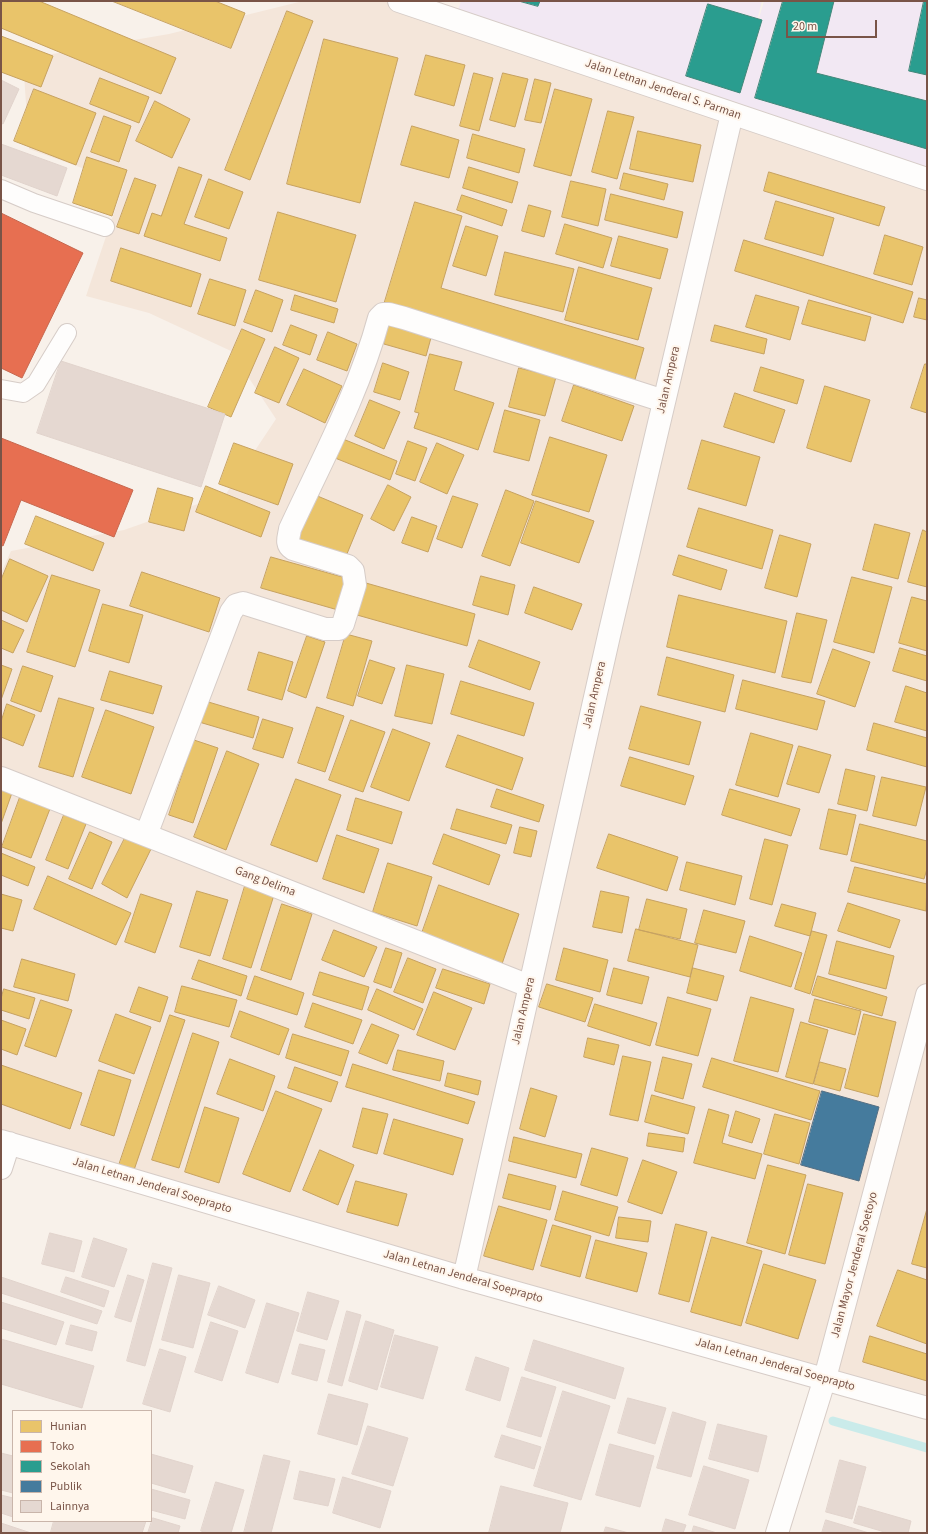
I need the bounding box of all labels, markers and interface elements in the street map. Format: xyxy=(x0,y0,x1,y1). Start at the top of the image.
scale bar xyxy=(788,12,879,38)
text: 20 m xyxy=(793,18,817,35)
street label: Jalan Letnan Jenderal S. Parman xyxy=(583,56,743,124)
street label: Jalan Ampera xyxy=(654,345,684,415)
street label: Jalan Ampera xyxy=(580,660,610,730)
street label: Gang Delima xyxy=(233,864,297,900)
street label: Jalan Ampera xyxy=(509,976,539,1046)
street label: Jalan Letnan Jenderal Soeprapto xyxy=(71,1155,233,1217)
street label: Jalan Mayor Jenderal Soetoyo xyxy=(829,1190,881,1340)
street label: Jalan Letnan Jenderal Soeprapto xyxy=(381,1247,545,1307)
street label: Jalan Letnan Jenderal Soeprapto xyxy=(693,1335,857,1395)
legend xyxy=(12,1410,152,1522)
text: Hunian xyxy=(50,1418,86,1435)
text: Toko xyxy=(50,1438,74,1455)
text: Sekolah xyxy=(50,1458,90,1475)
text: Publik xyxy=(50,1478,82,1495)
text: Lainnya xyxy=(50,1498,89,1515)

